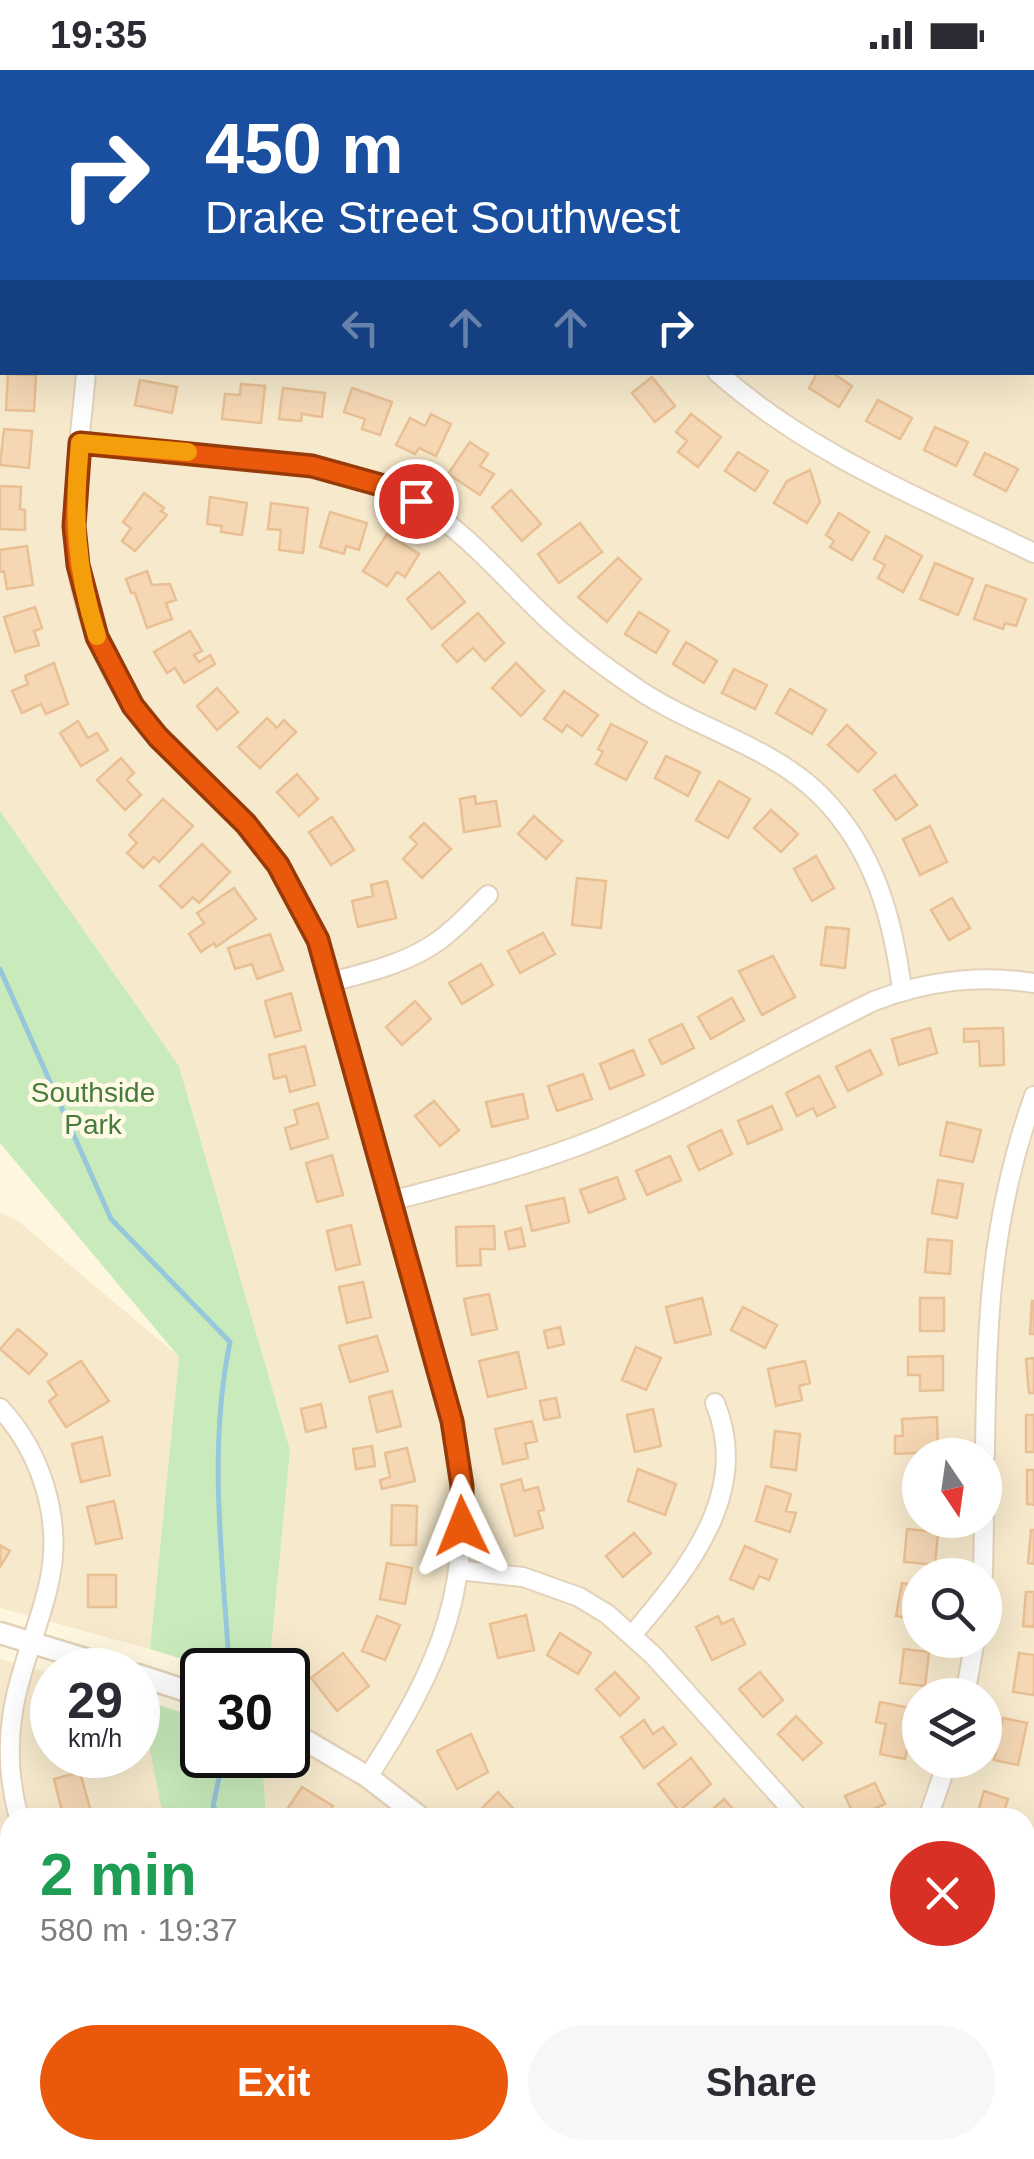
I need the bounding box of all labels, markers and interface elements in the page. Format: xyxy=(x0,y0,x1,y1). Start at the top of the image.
text: 19:35 xyxy=(50,14,147,56)
icon: right xyxy=(40,110,170,240)
text: 450 m xyxy=(205,110,403,188)
text: Drake Street Southwest xyxy=(205,192,680,243)
icon: left xyxy=(333,300,388,355)
icon: ahead xyxy=(438,300,493,355)
icon: ahead xyxy=(543,300,598,355)
icon: right xyxy=(648,300,703,355)
pin xyxy=(374,459,459,544)
icon: arrive xyxy=(389,474,444,529)
park label: Southside Park xyxy=(31,1077,155,1140)
north arrow xyxy=(902,1438,1002,1538)
map controls xyxy=(902,1438,1002,1778)
position arrow xyxy=(410,1474,514,1578)
button: search xyxy=(902,1558,1002,1658)
speed limit sign: 30 xyxy=(180,1648,310,1778)
text: 29 xyxy=(67,1673,123,1729)
button: layers xyxy=(902,1678,1002,1778)
text: km/h xyxy=(68,1724,122,1752)
text: 2 min xyxy=(40,1841,197,1908)
button: close xyxy=(890,1841,995,1946)
text: 580 m · 19:37 xyxy=(40,1912,237,1948)
button: Exit xyxy=(40,2025,508,2140)
button: Share xyxy=(528,2025,995,2140)

